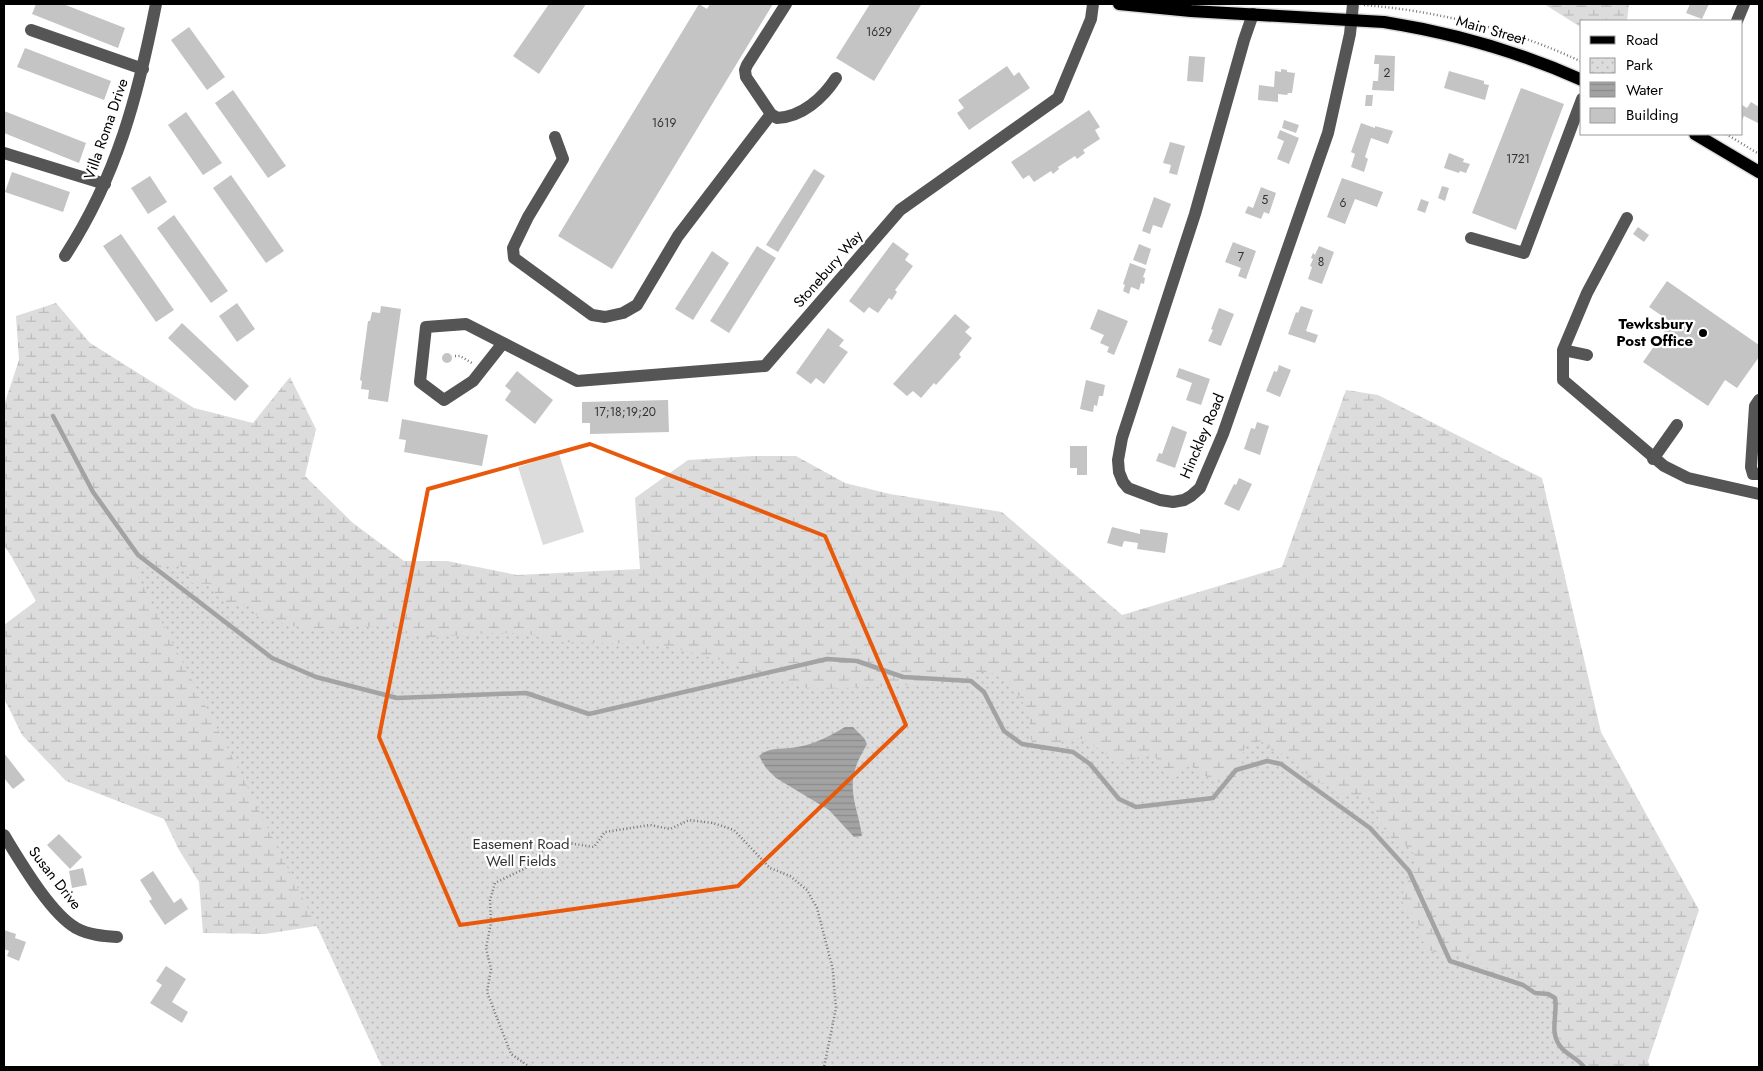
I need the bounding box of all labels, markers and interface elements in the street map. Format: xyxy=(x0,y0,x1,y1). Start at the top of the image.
street label: Main Street xyxy=(1454,10,1529,51)
legend xyxy=(1580,20,1743,135)
house number: 1629 xyxy=(866,23,892,41)
text: Road xyxy=(1626,29,1658,51)
text: Park xyxy=(1626,54,1653,76)
house number: 2 xyxy=(1384,64,1391,82)
street label: Villa Roma Drive xyxy=(78,75,134,183)
text: Water xyxy=(1626,79,1664,101)
text: Building xyxy=(1626,104,1678,126)
house number: 1619 xyxy=(652,114,676,132)
house number: 1721 xyxy=(1506,150,1530,168)
house number: 5 xyxy=(1262,191,1269,209)
house number: 6 xyxy=(1340,194,1347,212)
street label: Stonebury Way xyxy=(788,225,868,312)
house number: 7 xyxy=(1238,248,1245,266)
house number: 8 xyxy=(1318,253,1324,271)
place label: Tewksbury Post Office xyxy=(1616,313,1693,352)
marker: Tewksbury Post Office xyxy=(1697,327,1709,339)
street label: Hinckley Road xyxy=(1174,390,1230,482)
house number: 17;18;19;20 xyxy=(594,403,656,421)
park label: Easement Road Well Fields xyxy=(473,833,570,872)
street label: Susan Drive xyxy=(23,842,87,915)

